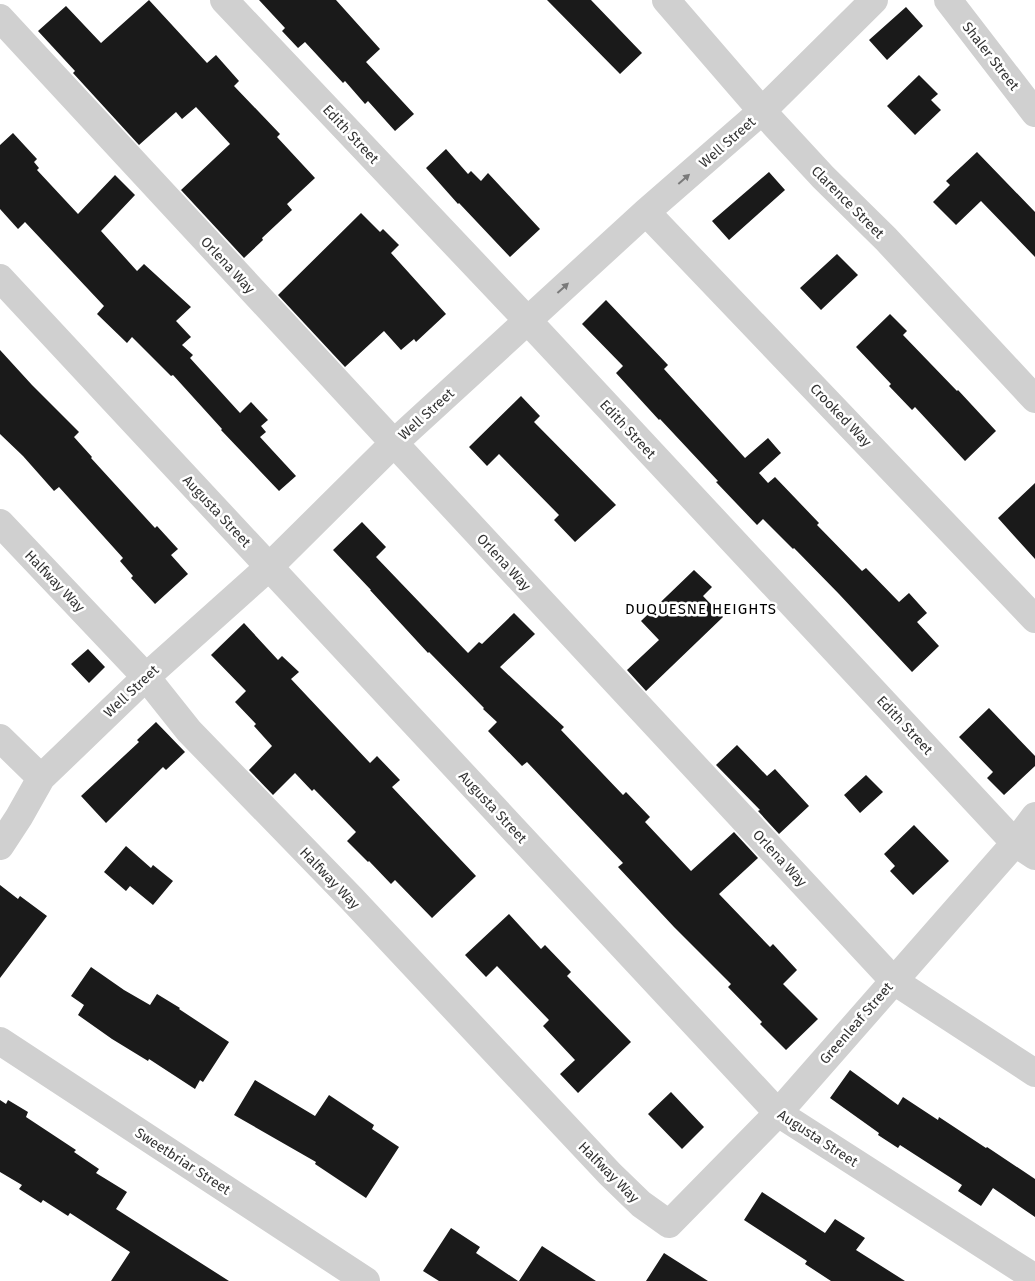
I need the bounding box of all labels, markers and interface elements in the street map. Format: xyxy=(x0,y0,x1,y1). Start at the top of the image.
street label: Shaler Street xyxy=(959,19,1023,95)
street label: Edith Street xyxy=(319,101,383,168)
street label: Well Street xyxy=(696,113,760,171)
street label: Clarence Street xyxy=(808,162,888,243)
one-way arrow xyxy=(678,173,690,185)
street label: Orlena Way xyxy=(197,233,258,297)
one-way arrow xyxy=(557,282,569,294)
street label: Crooked Way xyxy=(806,380,875,451)
street label: Well Street xyxy=(395,384,458,444)
street label: Edith Street xyxy=(596,396,660,463)
street label: Augusta Street xyxy=(179,472,255,552)
street label: Orlena Way xyxy=(473,530,534,594)
street label: Halfway Way xyxy=(21,547,88,616)
district label: DUQUESNE HEIGHTS xyxy=(625,600,777,618)
street label: Well Street xyxy=(100,661,163,721)
street label: Edith Street xyxy=(873,692,937,759)
street label: Augusta Street xyxy=(455,768,531,848)
street label: Orlena Way xyxy=(749,826,810,890)
street label: Halfway Way xyxy=(296,844,363,913)
street label: Greenleaf Street xyxy=(816,978,897,1068)
street label: Augusta Street xyxy=(774,1106,862,1171)
street label: Sweetbriar Street xyxy=(132,1124,234,1199)
street label: Halfway Way xyxy=(575,1138,643,1206)

